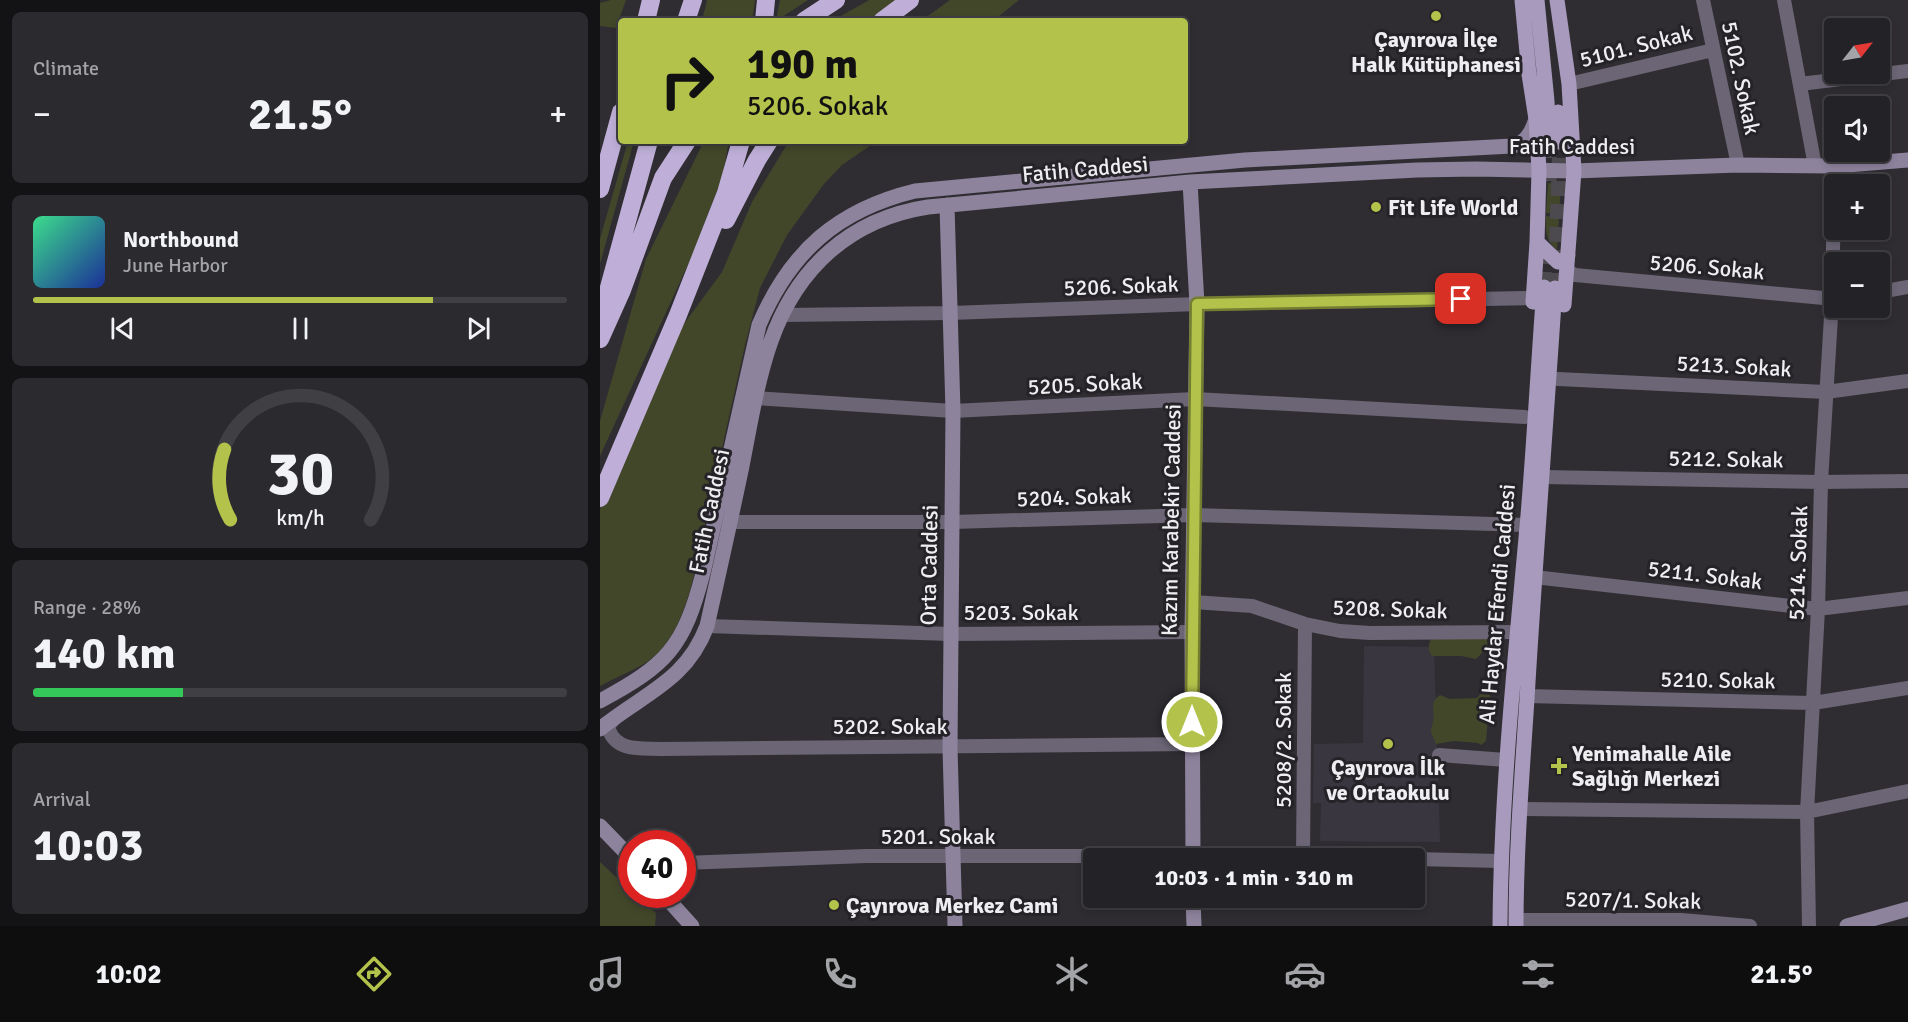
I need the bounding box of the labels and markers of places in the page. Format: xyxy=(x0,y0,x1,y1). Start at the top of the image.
marker: Çayırova İlçe Halk Kütüphanesi xyxy=(1429,9,1443,23)
place label: Çayırova İlçe Halk Kütüphanesi xyxy=(1351,26,1521,78)
place label: Fit Life World xyxy=(1388,194,1519,221)
marker: Fit Life World xyxy=(1369,200,1383,214)
pin xyxy=(1435,273,1486,324)
marker: Çayırova İlk ve Ortaokulu xyxy=(1381,737,1395,751)
place label: Yenimahalle Aile Sağlığı Merkezi xyxy=(1571,740,1732,792)
place label: Çayırova İlk ve Ortaokulu xyxy=(1325,754,1450,806)
marker: Yenimahalle Aile Sağlığı Merkezi xyxy=(1550,757,1568,775)
place label: Çayırova Merkez Cami xyxy=(846,892,1058,919)
marker: Çayırova Merkez Cami xyxy=(827,898,841,912)

